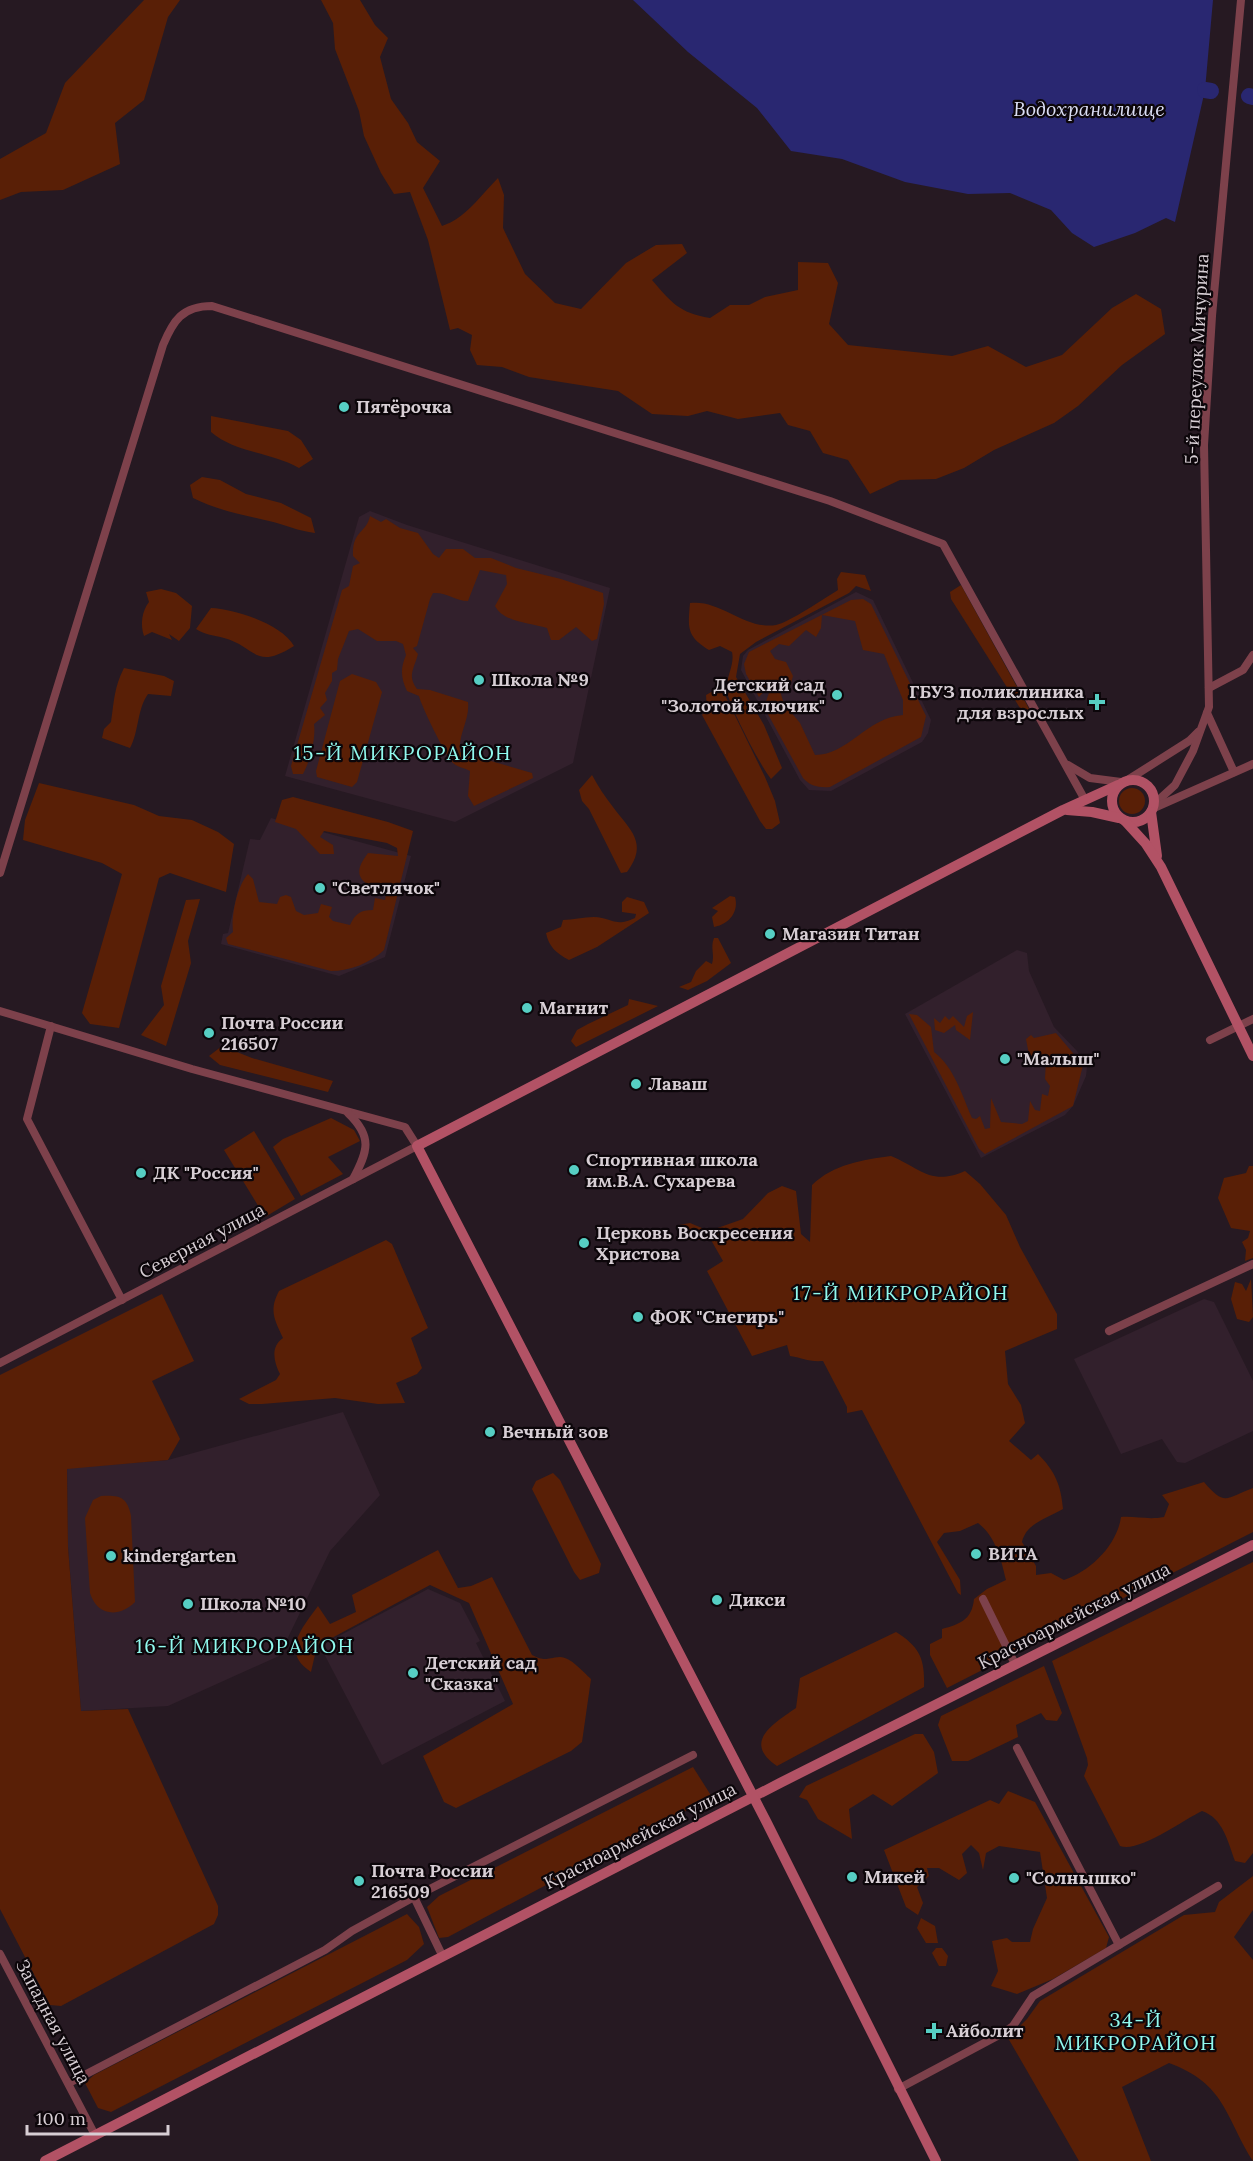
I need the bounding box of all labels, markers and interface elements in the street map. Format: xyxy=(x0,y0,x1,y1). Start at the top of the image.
water label: Водохранилище xyxy=(1013,96,1165,121)
street label: 5-й переулок Мичурина xyxy=(1180,253,1213,465)
place label: Пятёрочка xyxy=(356,395,452,418)
marker: Пятёрочка xyxy=(337,400,351,414)
place label: Школа №9 xyxy=(491,668,589,691)
marker: Школа №9 xyxy=(472,673,486,687)
place label: Детский сад "Золотой ключик" xyxy=(661,673,825,717)
place label: ГБУЗ поликлиника для взрослых xyxy=(909,680,1085,724)
marker: Детский сад "Золотой ключик" xyxy=(830,688,844,702)
marker: ГБУЗ поликлиника для взрослых xyxy=(1088,693,1106,711)
district label: 15-Й МИКРОРАЙОН xyxy=(294,740,512,765)
place label: "Светлячок" xyxy=(332,876,440,899)
marker: "Светлячок" xyxy=(313,881,327,895)
place label: Магазин Титан xyxy=(782,922,920,945)
marker: Магазин Титан xyxy=(763,927,777,941)
place label: Магнит xyxy=(539,996,609,1019)
marker: Магнит xyxy=(520,1001,534,1015)
place label: Почта России 216507 xyxy=(221,1011,343,1055)
marker: Почта России 216507 xyxy=(202,1026,216,1040)
place label: "Малыш" xyxy=(1017,1047,1100,1070)
marker: "Малыш" xyxy=(998,1052,1012,1066)
place label: Лаваш xyxy=(648,1072,708,1095)
marker: Лаваш xyxy=(629,1077,643,1091)
place label: Спортивная школа им.В.А. Сухарева xyxy=(586,1148,759,1192)
place label: ДК "Россия" xyxy=(153,1161,259,1184)
marker: Спортивная школа им.В.А. Сухарева xyxy=(567,1163,581,1177)
marker: ДК "Россия" xyxy=(134,1166,148,1180)
street label: Северная улица xyxy=(135,1198,269,1283)
place label: Церковь Воскресения Христова xyxy=(596,1221,793,1265)
marker: Церковь Воскресения Христова xyxy=(577,1236,591,1250)
district label: 17-Й МИКРОРАЙОН xyxy=(793,1280,1009,1305)
place label: ФОК "Снегирь" xyxy=(650,1305,784,1328)
marker: ФОК "Снегирь" xyxy=(631,1310,645,1324)
place label: Вечный зов xyxy=(502,1420,608,1443)
marker: Вечный зов xyxy=(483,1425,497,1439)
place label: ВИТА xyxy=(988,1542,1037,1565)
place label: kindergarten xyxy=(123,1544,237,1567)
marker: ВИТА xyxy=(969,1547,983,1561)
marker: kindergarten xyxy=(104,1549,118,1563)
street label: Красноармейская улица xyxy=(974,1557,1174,1674)
place label: Дикси xyxy=(729,1588,786,1611)
place label: Школа №10 xyxy=(200,1592,306,1615)
marker: Дикси xyxy=(710,1593,724,1607)
marker: Школа №10 xyxy=(181,1597,195,1611)
district label: 16-Й МИКРОРАЙОН xyxy=(135,1633,355,1658)
place label: Детский сад "Сказка" xyxy=(425,1651,537,1695)
marker: Детский сад "Сказка" xyxy=(406,1666,420,1680)
street label: Красноармейская улица xyxy=(540,1777,740,1894)
place label: Почта России 216509 xyxy=(371,1859,493,1903)
place label: Микей xyxy=(864,1865,925,1888)
place label: "Солнышко" xyxy=(1026,1866,1136,1889)
marker: Микей xyxy=(845,1870,859,1884)
marker: "Солнышко" xyxy=(1007,1871,1021,1885)
marker: Почта России 216509 xyxy=(352,1874,366,1888)
street label: Западная улица xyxy=(11,1955,96,2088)
district label: 34-Й МИКРОРАЙОН xyxy=(1055,2007,1217,2055)
place label: Айболит xyxy=(946,2019,1024,2042)
marker: Айболит xyxy=(927,2024,941,2038)
scale bar xyxy=(27,2098,168,2136)
text: 100 m xyxy=(36,2107,86,2130)

